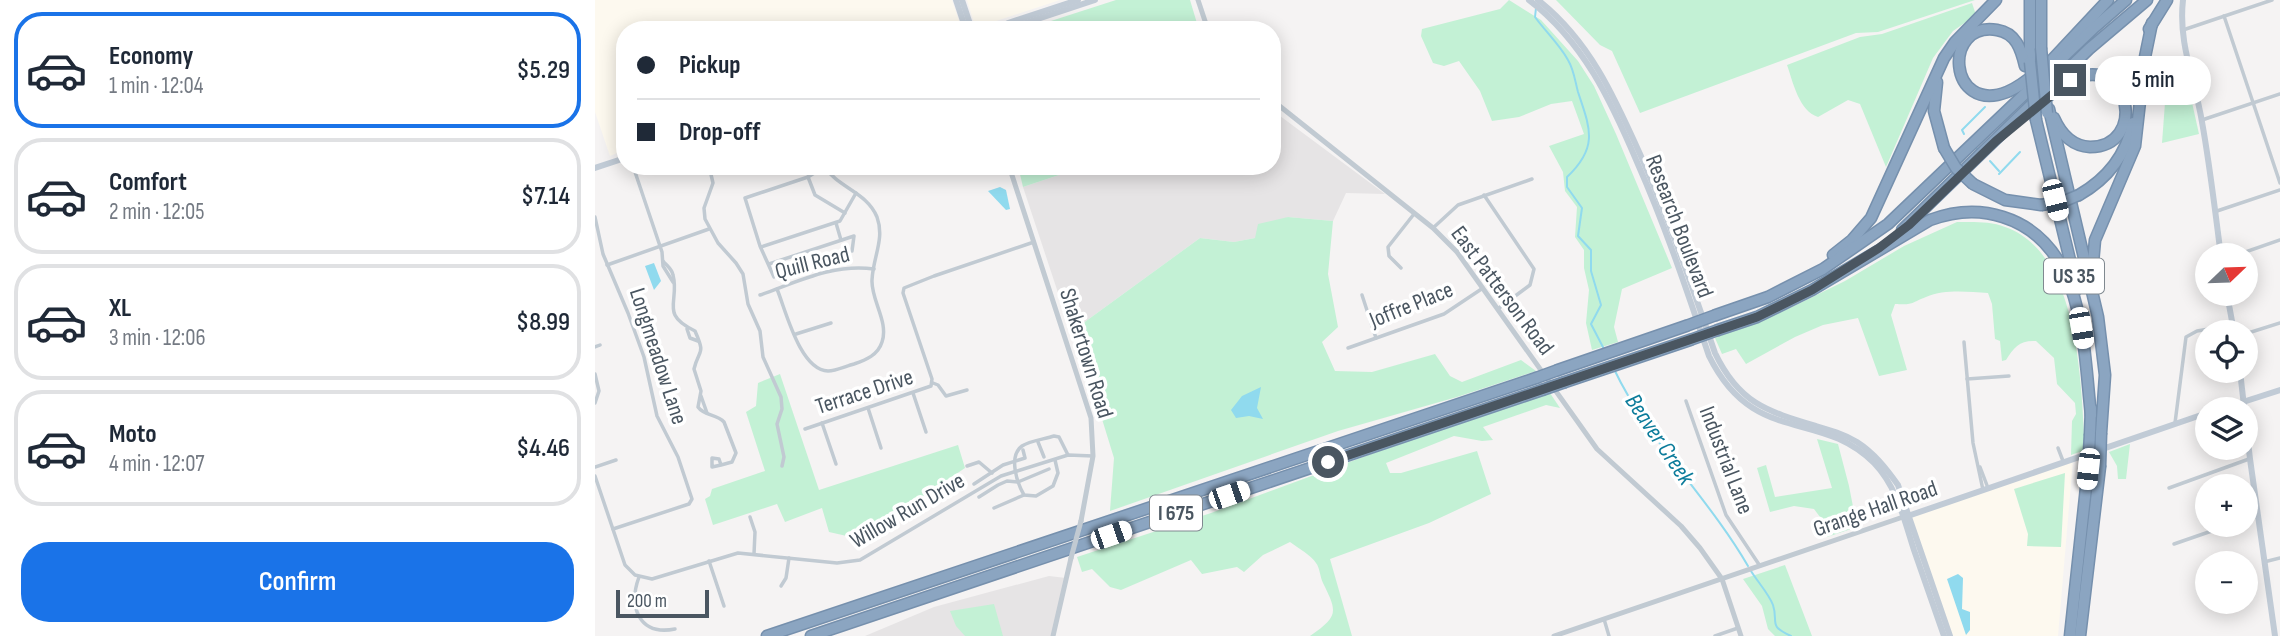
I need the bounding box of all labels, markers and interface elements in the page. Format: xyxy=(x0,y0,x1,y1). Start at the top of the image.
icon: car xyxy=(25,39,88,102)
text: Economy xyxy=(109,41,193,72)
text: Pickup xyxy=(679,50,741,81)
text: $5.29 xyxy=(517,55,570,86)
callout: 5 min xyxy=(2095,56,2210,104)
route end xyxy=(2054,64,2086,96)
text: 5 min xyxy=(2132,66,2174,94)
text: 1 min · 12:04 xyxy=(109,72,203,100)
text: Drop-off xyxy=(679,117,760,148)
street label: Research Boulevard xyxy=(1639,151,1719,302)
icon: car xyxy=(25,165,88,228)
text: Comfort xyxy=(109,167,187,198)
car xyxy=(2040,177,2071,223)
text: $7.14 xyxy=(521,181,570,212)
text: 2 min · 12:05 xyxy=(109,198,205,226)
street label: East Patterson Road xyxy=(1445,221,1560,361)
street label: Quill Road xyxy=(772,240,852,286)
north arrow xyxy=(2195,243,2257,306)
map controls xyxy=(2195,243,2258,614)
road number: US 35 xyxy=(2044,258,2104,294)
street label: Joffre Place xyxy=(1365,276,1457,335)
street label: Longmeadow Lane xyxy=(623,285,693,428)
street label: Shakertown Road xyxy=(1053,285,1119,422)
icon: car xyxy=(25,291,88,354)
text: XL xyxy=(109,293,131,324)
car xyxy=(2068,305,2095,351)
text: $8.99 xyxy=(516,307,570,338)
button: locate xyxy=(2195,320,2258,383)
text: 3 min · 12:06 xyxy=(109,324,206,352)
street label: Terrace Drive xyxy=(812,363,917,421)
water label: Beaver Creek xyxy=(1619,388,1701,491)
button: layers xyxy=(2195,397,2258,460)
street label: Industrial Lane xyxy=(1693,403,1759,518)
icon: car xyxy=(25,417,88,480)
text: Moto xyxy=(109,419,157,450)
text: $4.46 xyxy=(516,433,570,464)
route start xyxy=(1312,446,1344,478)
car xyxy=(2076,447,2101,491)
text: 4 min · 12:07 xyxy=(109,450,205,478)
street label: Willow Run Drive xyxy=(845,467,970,555)
button: + xyxy=(2195,474,2258,537)
street label: Grange Hall Road xyxy=(1810,475,1941,543)
car xyxy=(1206,478,1253,512)
road number: I 675 xyxy=(1150,496,1202,530)
car xyxy=(1088,518,1135,552)
button: Confirm xyxy=(21,542,574,622)
button: − xyxy=(2195,551,2258,614)
scale bar xyxy=(616,587,709,619)
text: 200 m xyxy=(627,590,667,613)

